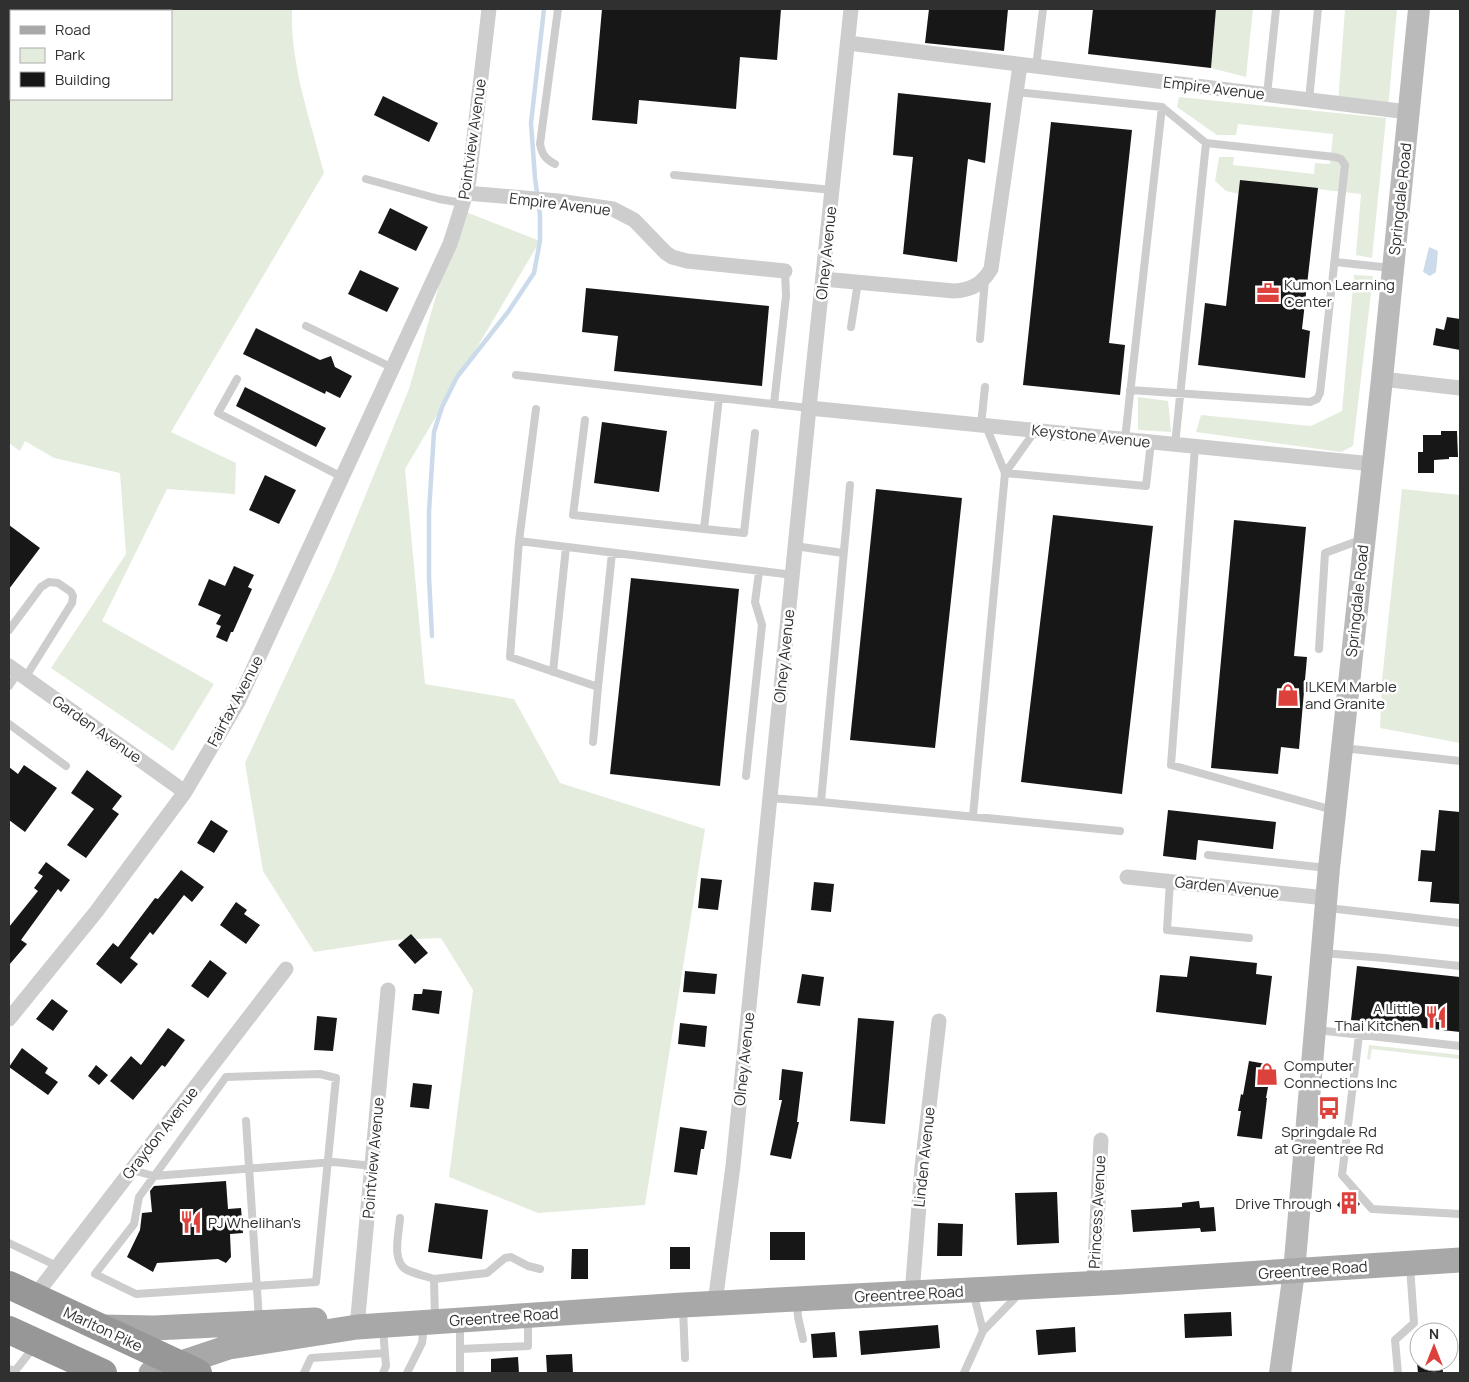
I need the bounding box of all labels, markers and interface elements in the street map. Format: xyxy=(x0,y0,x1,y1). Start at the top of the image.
legend xyxy=(10,10,172,100)
text: Road xyxy=(55,19,91,40)
text: Park xyxy=(55,44,85,65)
text: Building xyxy=(55,69,110,90)
street label: Empire Avenue xyxy=(1162,71,1266,105)
street label: Pointview Avenue xyxy=(453,77,491,201)
street label: Springdale Road xyxy=(1384,142,1416,256)
street label: Empire Avenue xyxy=(508,187,612,221)
street label: Olney Avenue xyxy=(811,205,841,301)
place label: Kumon Learning Center xyxy=(1284,274,1395,312)
office icon: Kumon Learning Center xyxy=(1255,280,1281,306)
street label: Keystone Avenue xyxy=(1031,419,1152,453)
street label: Springdale Road xyxy=(1341,544,1373,658)
street label: Olney Avenue xyxy=(769,608,799,704)
street label: Fairfax Avenue xyxy=(202,652,268,750)
place label: ILKEM Marble and Granite xyxy=(1305,676,1397,714)
shop icon: ILKEM Marble and Granite xyxy=(1275,682,1301,708)
street label: Garden Avenue xyxy=(48,690,146,768)
street label: Garden Avenue xyxy=(1174,871,1280,903)
place label: A Little Thai Kitchen xyxy=(1335,998,1420,1036)
restaurant icon: A Little Thai Kitchen xyxy=(1423,1004,1449,1030)
street label: Olney Avenue xyxy=(729,1011,759,1107)
place label: Computer Connections Inc xyxy=(1284,1055,1397,1093)
shop icon: Computer Connections Inc xyxy=(1254,1061,1280,1087)
street label: Graydon Avenue xyxy=(117,1082,203,1184)
bus stop icon: Springdale Rd at Greentree Rd xyxy=(1316,1095,1342,1121)
street label: Pointview Avenue xyxy=(357,1096,389,1220)
street label: Linden Avenue xyxy=(908,1106,940,1208)
place label: Springdale Rd at Greentree Rd xyxy=(1274,1121,1384,1159)
street label: Princess Avenue xyxy=(1084,1154,1110,1269)
building icon: Drive Through xyxy=(1336,1190,1362,1216)
place label: Drive Through xyxy=(1235,1193,1332,1214)
restaurant icon: PJ Whelihan's xyxy=(178,1209,204,1235)
place label: PJ Whelihan's xyxy=(208,1212,301,1233)
street label: Greentree Road xyxy=(1258,1256,1368,1284)
street label: Greentree Road xyxy=(854,1281,964,1307)
street label: Marlton Pike xyxy=(60,1302,146,1357)
street label: Greentree Road xyxy=(449,1303,559,1331)
north arrow xyxy=(1409,1322,1459,1372)
text: N xyxy=(1429,1324,1439,1343)

